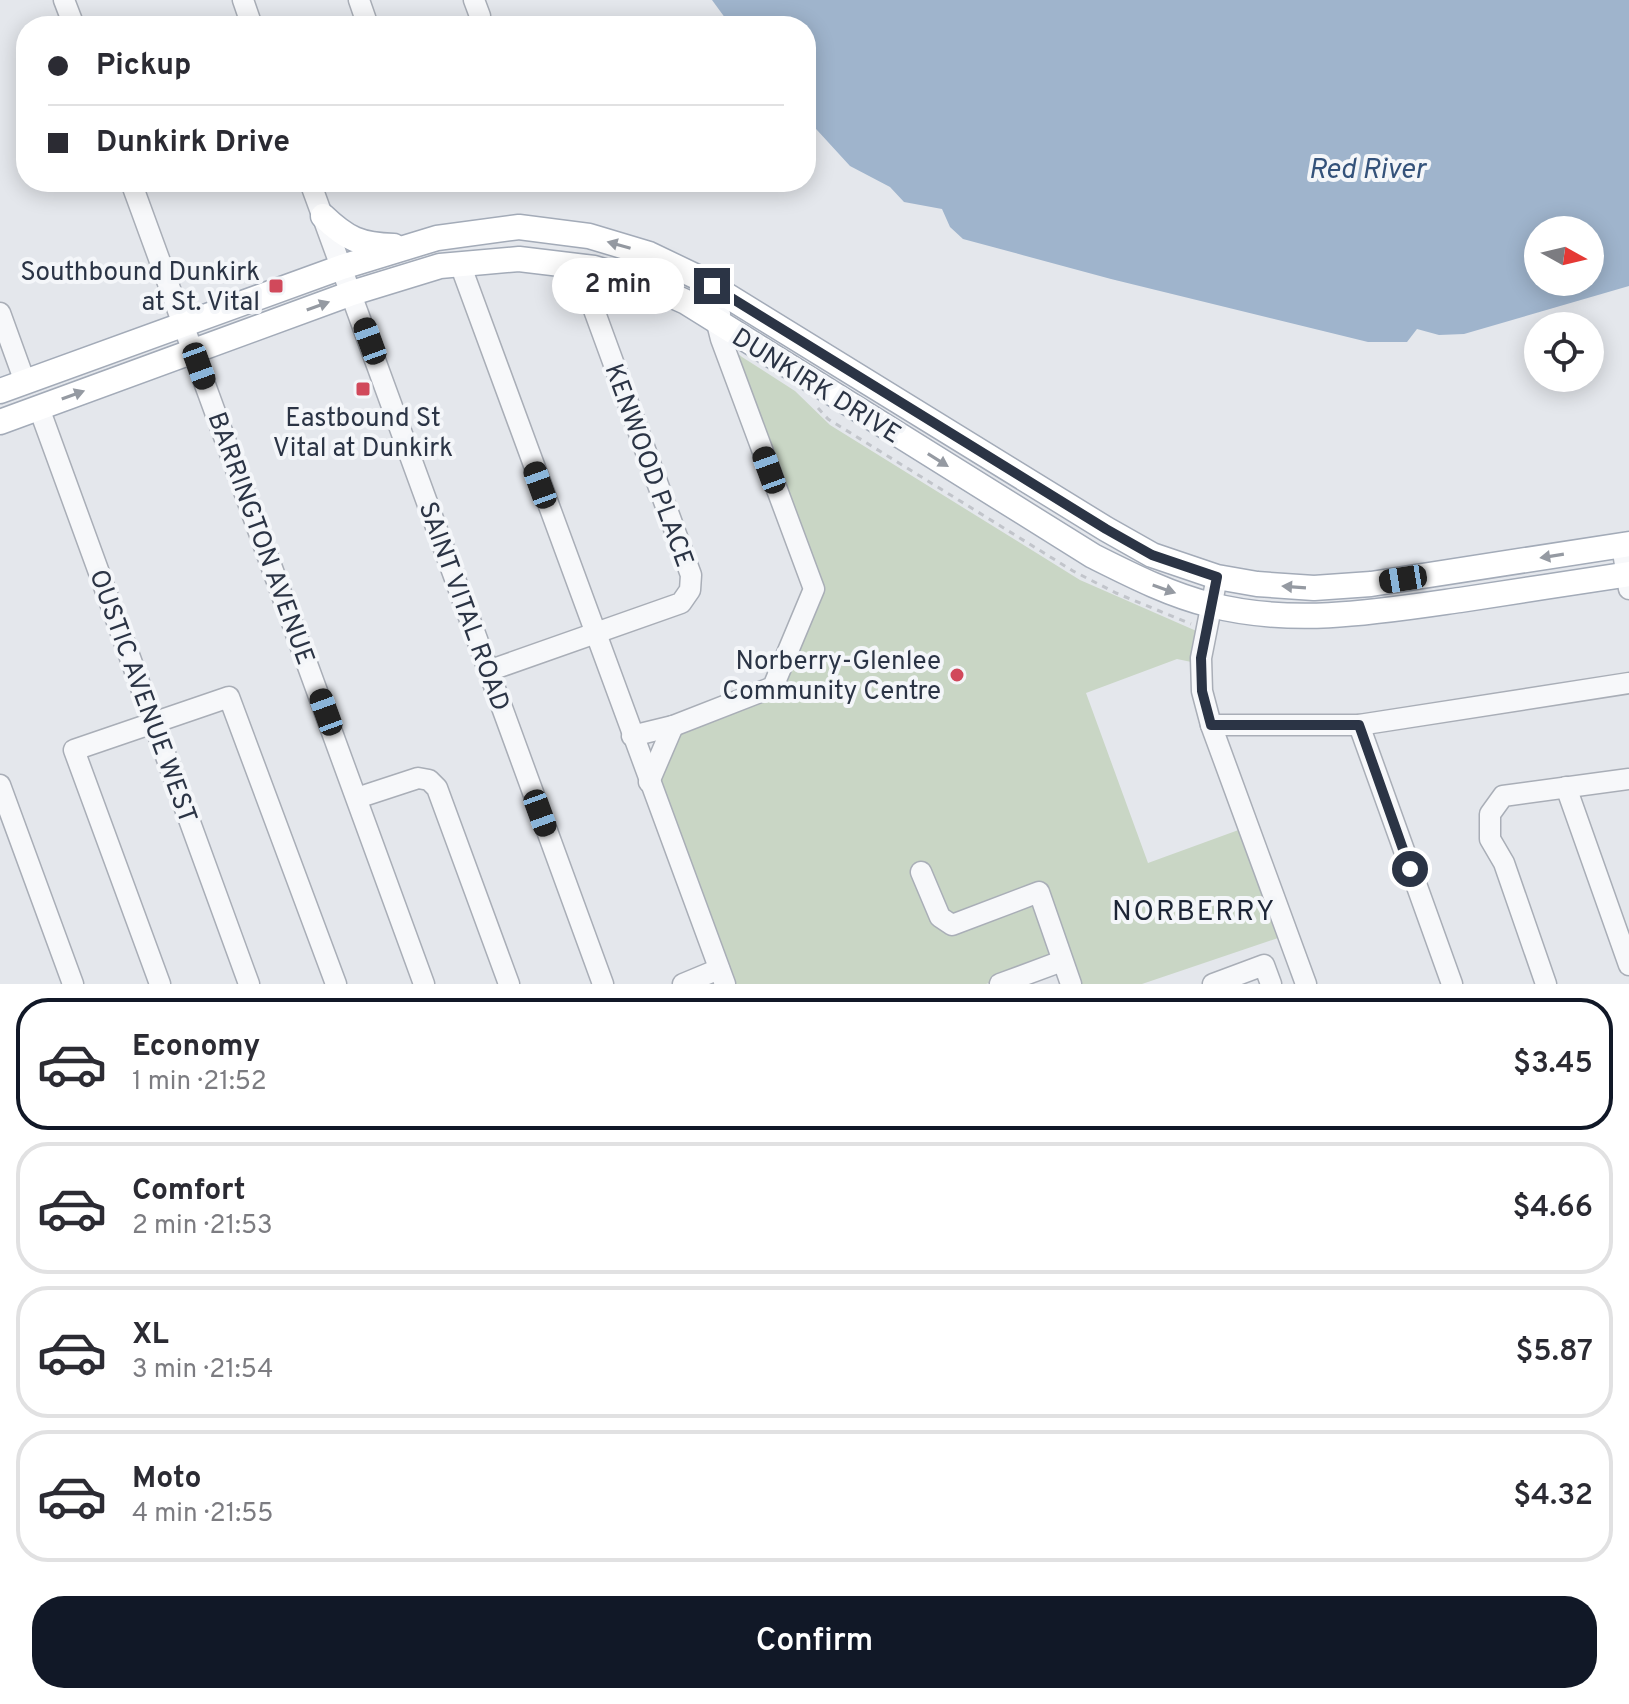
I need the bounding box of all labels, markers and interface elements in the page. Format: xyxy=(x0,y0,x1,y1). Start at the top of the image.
text: Pickup xyxy=(96,48,191,85)
text: Dunkirk Drive xyxy=(96,125,290,162)
water label: Red River xyxy=(1309,153,1428,189)
north arrow xyxy=(1524,216,1604,296)
map controls xyxy=(1524,216,1604,392)
one-way arrow xyxy=(607,238,631,251)
place label: Southbound Dunkirk at St. Vital xyxy=(20,257,260,320)
callout: 2 min xyxy=(552,258,684,314)
route end xyxy=(694,268,730,304)
text: 2 min xyxy=(584,269,652,302)
marker: Southbound Dunkirk at St. Vital xyxy=(267,277,285,295)
one-way arrow xyxy=(306,299,330,312)
button: locate xyxy=(1524,312,1604,392)
car xyxy=(351,314,389,368)
street label: DUNKIRK DRIVE xyxy=(725,322,906,452)
car xyxy=(180,339,218,393)
street label: KENWOOD PLACE xyxy=(596,360,700,572)
marker: Eastbound St Vital at Dunkirk xyxy=(354,380,372,398)
one-way arrow xyxy=(62,389,86,401)
place label: Eastbound St Vital at Dunkirk xyxy=(273,403,453,466)
street label: BARRINGTON AVENUE xyxy=(199,408,321,670)
car xyxy=(750,443,788,497)
one-way arrow xyxy=(928,453,949,468)
car xyxy=(521,458,559,512)
street label: SAINT VITAL ROAD xyxy=(409,498,516,716)
one-way arrow xyxy=(1539,550,1564,563)
car xyxy=(1377,563,1429,595)
street label: OUSTIC AVENUE WEST xyxy=(80,565,203,828)
one-way arrow xyxy=(1281,580,1306,593)
one-way arrow xyxy=(1152,583,1176,595)
place label: Norberry-Glenlee Community Centre xyxy=(722,646,941,709)
marker: Norberry-Glenlee Community Centre xyxy=(948,666,966,684)
car xyxy=(307,685,345,739)
car xyxy=(521,786,559,840)
route start xyxy=(1392,851,1428,887)
district label: NORBERRY xyxy=(1112,895,1276,931)
icon: car xyxy=(36,1028,108,1100)
text: Economy xyxy=(132,1029,260,1066)
text: $3.45 xyxy=(1513,1046,1593,1083)
text: 1 min · 21:52 xyxy=(132,1066,267,1099)
icon: car xyxy=(36,1172,108,1244)
text: Comfort xyxy=(132,1173,245,1210)
text: $4.66 xyxy=(1512,1190,1593,1227)
text: 2 min · 21:53 xyxy=(132,1210,273,1243)
icon: car xyxy=(36,1316,108,1388)
text: XL xyxy=(132,1317,169,1354)
text: $5.87 xyxy=(1515,1334,1593,1371)
text: 3 min · 21:54 xyxy=(132,1354,274,1387)
icon: car xyxy=(36,1460,108,1532)
text: Moto xyxy=(132,1461,202,1498)
text: $4.32 xyxy=(1513,1478,1593,1515)
text: 4 min · 21:55 xyxy=(132,1498,274,1531)
button: Confirm xyxy=(32,1596,1597,1688)

